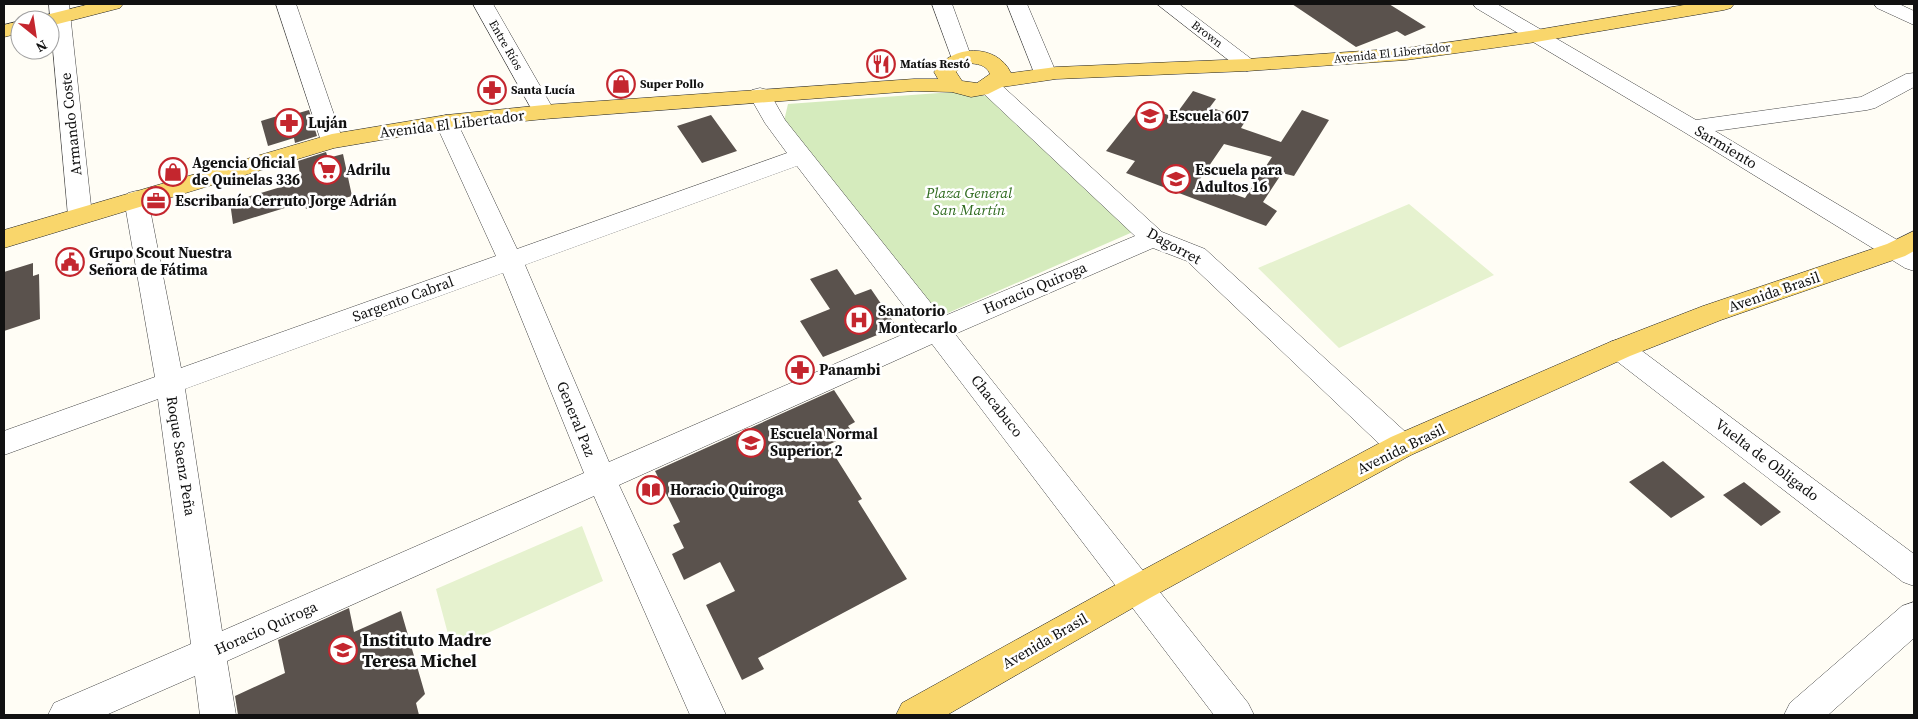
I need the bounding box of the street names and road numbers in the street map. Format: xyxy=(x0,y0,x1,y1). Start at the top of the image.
street label: Entre Ríos xyxy=(485,17,527,73)
street label: Brown xyxy=(1188,17,1226,51)
street label: Avenida El Libertador xyxy=(1333,39,1451,67)
street label: Armando Coste xyxy=(55,71,86,177)
street label: Avenida El Libertador xyxy=(378,104,526,143)
street label: Sarmiento xyxy=(1691,120,1761,173)
street label: Dagorret xyxy=(1143,222,1205,269)
street label: Horacio Quiroga xyxy=(980,256,1090,319)
street label: Avenida Brasil xyxy=(1725,266,1823,317)
street label: Sargento Cabral xyxy=(349,270,457,327)
street label: Chacabuco xyxy=(966,370,1028,441)
street label: General Paz xyxy=(552,378,601,460)
street label: Roque Saenz Peña xyxy=(162,394,201,518)
street label: Vuelta de Obligado xyxy=(1711,414,1824,506)
street label: Avenida Brasil xyxy=(1353,418,1449,479)
street label: Horacio Quiroga xyxy=(211,595,321,660)
street label: Avenida Brasil xyxy=(998,607,1092,674)

